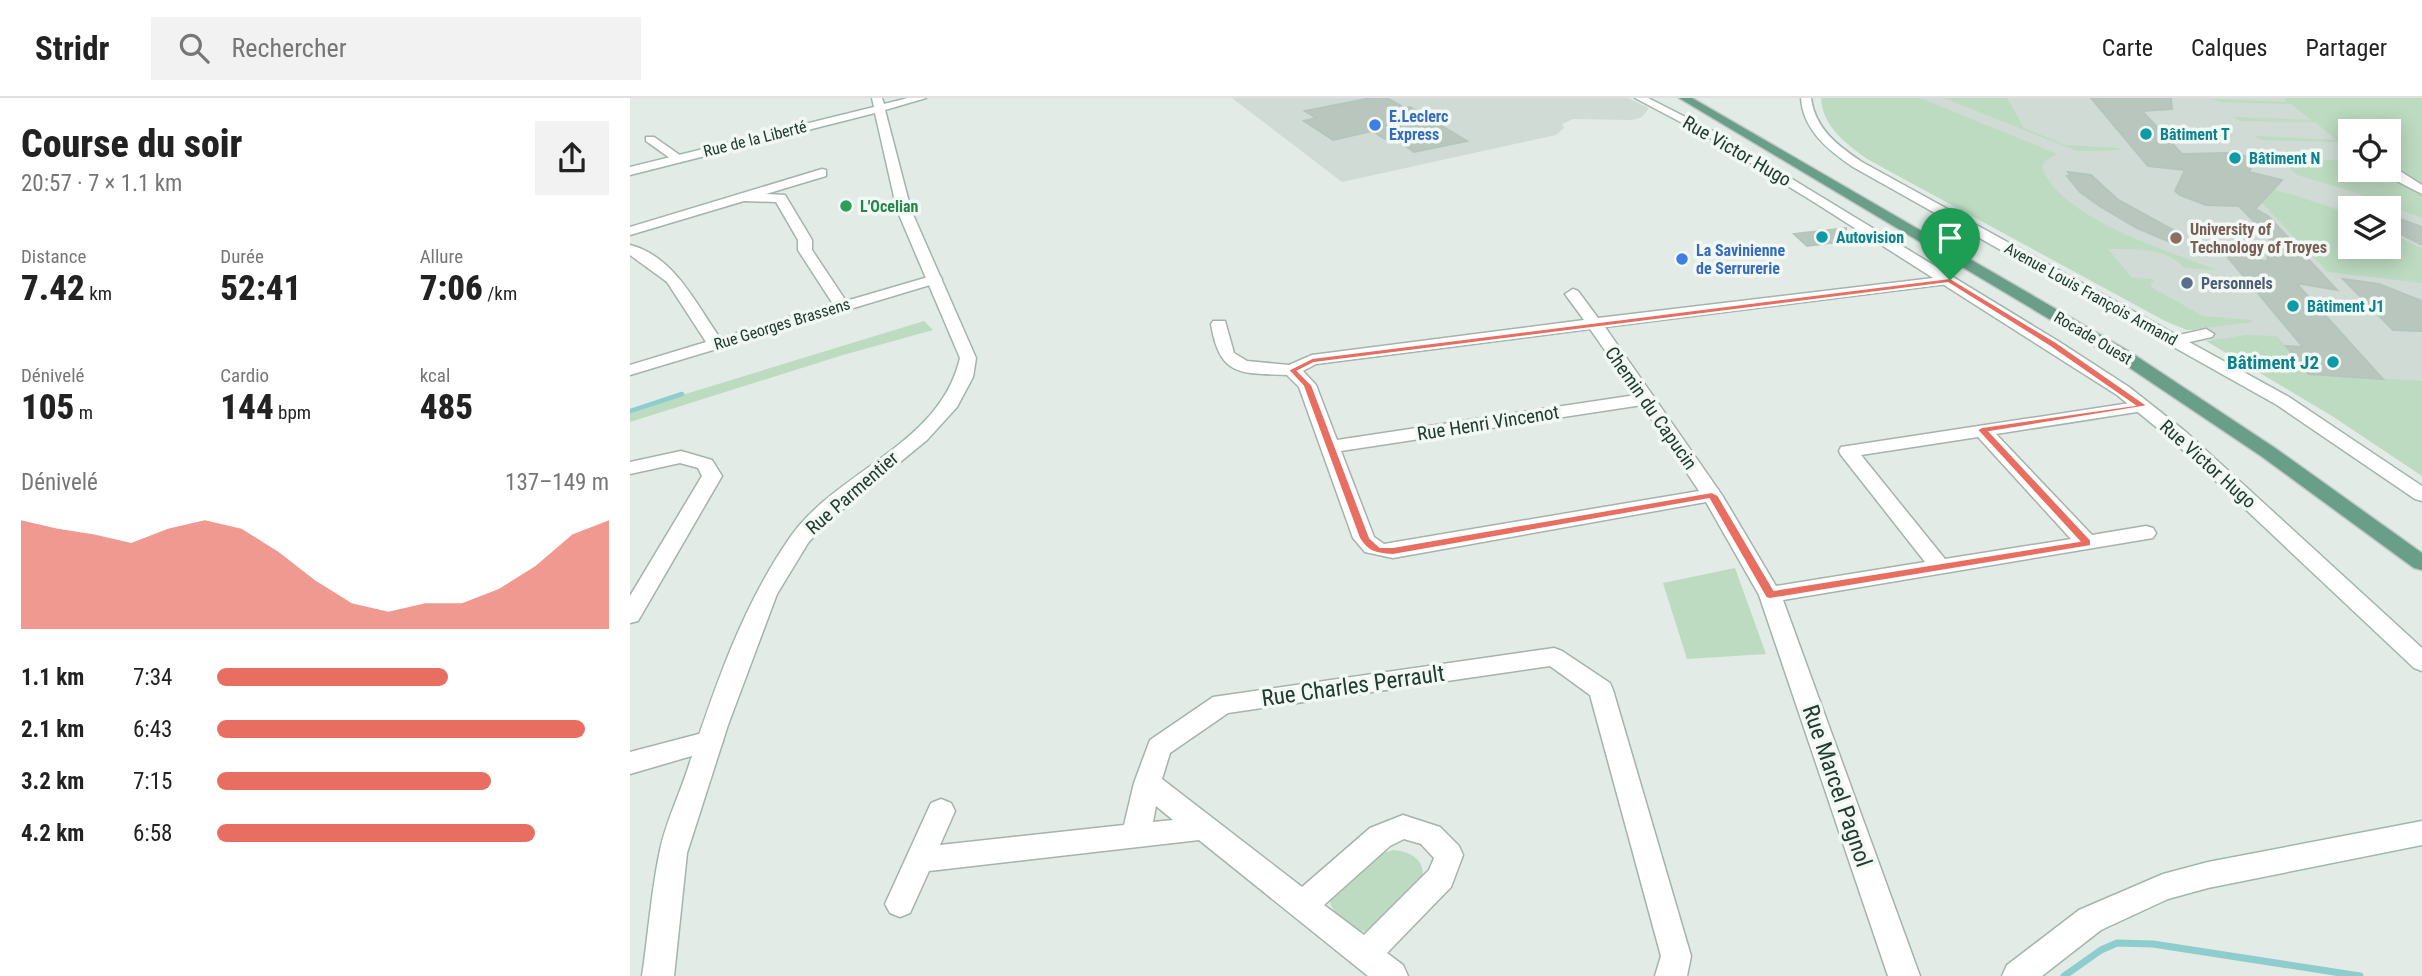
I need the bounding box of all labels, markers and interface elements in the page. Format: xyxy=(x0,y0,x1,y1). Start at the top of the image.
search box xyxy=(151,17,641,80)
text: Stridr xyxy=(35,29,109,68)
icon: search xyxy=(175,29,213,67)
text: Rechercher xyxy=(231,33,347,63)
text: Carte xyxy=(2102,34,2153,62)
text: Calques xyxy=(2191,34,2267,62)
text: Partager xyxy=(2305,34,2387,62)
place label: E.Leclerc Express xyxy=(1389,107,1448,144)
street label: Rue Victor Hugo xyxy=(1679,111,1795,191)
street label: Rue de la Liberté xyxy=(701,117,809,161)
marker: E.Leclerc Express xyxy=(1367,117,1383,133)
map controls xyxy=(2338,119,2401,259)
button: locate xyxy=(2338,119,2401,182)
button: share xyxy=(535,121,609,195)
text: Course du soir xyxy=(21,122,242,166)
place label: Bâtiment T xyxy=(2160,125,2230,144)
marker: Bâtiment T xyxy=(2138,126,2154,142)
place label: Bâtiment N xyxy=(2249,149,2320,168)
marker: Bâtiment N xyxy=(2227,150,2243,166)
text: 20:57 · 7 × 1.1 km xyxy=(21,170,182,197)
button: layers xyxy=(2338,196,2401,259)
place label: L'Ocelian xyxy=(860,197,919,216)
marker: L'Ocelian xyxy=(838,198,854,214)
pin xyxy=(1920,208,1980,280)
icon: arrive xyxy=(1931,219,1969,257)
place label: University of Technology of Troyes xyxy=(2190,220,2327,257)
place label: Autovision xyxy=(1836,228,1904,247)
marker: Autovision xyxy=(1814,229,1830,245)
marker: University of Technology of Troyes xyxy=(2168,230,2184,246)
street label: Avenue Louis François Armand xyxy=(2001,238,2181,350)
place label: La Savinienne de Serrurerie xyxy=(1696,241,1785,278)
text: Distance xyxy=(21,245,86,268)
text: Durée xyxy=(220,245,264,268)
text: Allure xyxy=(420,245,463,268)
marker: La Savinienne de Serrurerie xyxy=(1674,251,1690,267)
text: 7.42 xyxy=(21,268,85,309)
text: 52:41 xyxy=(220,268,301,309)
text: 7:06 xyxy=(420,268,483,309)
place label: Personnels xyxy=(2201,274,2273,293)
marker: Personnels xyxy=(2179,275,2195,291)
text: km xyxy=(85,282,112,305)
text: /km xyxy=(483,282,517,305)
street label: Rue Georges Brassens xyxy=(712,294,852,354)
place label: Bâtiment J1 xyxy=(2307,297,2384,316)
marker: Bâtiment J1 xyxy=(2285,298,2301,314)
street label: Rocade Ouest xyxy=(2051,307,2136,369)
street label: Chemin du Capucin xyxy=(1600,342,1702,474)
place label: Bâtiment J2 xyxy=(2227,351,2319,374)
marker: Bâtiment J2 xyxy=(2325,354,2341,370)
text: Dénivelé xyxy=(21,364,85,387)
text: Cardio xyxy=(220,364,269,387)
text: kcal xyxy=(420,364,450,387)
text: 105 xyxy=(21,387,74,428)
text: 144 xyxy=(220,387,274,428)
text: 485 xyxy=(420,387,473,428)
street label: Rue Henri Vincenot xyxy=(1415,400,1561,446)
text: m xyxy=(74,401,93,424)
text: bpm xyxy=(274,401,311,424)
street label: Rue Victor Hugo xyxy=(2155,415,2261,513)
street label: Rue Parmentier xyxy=(801,446,903,539)
text: Dénivelé xyxy=(21,469,98,496)
text: 137–149 m xyxy=(505,469,609,496)
street label: Rue Charles Perrault xyxy=(1260,660,1446,712)
text: 1.1 km xyxy=(21,664,84,691)
text: 7:34 xyxy=(133,664,172,691)
street label: Rue Marcel Pagnol xyxy=(1797,701,1877,871)
text: 2.1 km xyxy=(21,716,84,743)
text: 6:43 xyxy=(133,716,172,743)
text: 3.2 km xyxy=(21,768,84,795)
text: 7:15 xyxy=(133,768,172,795)
text: 4.2 km xyxy=(21,820,84,847)
text: 6:58 xyxy=(133,820,172,847)

